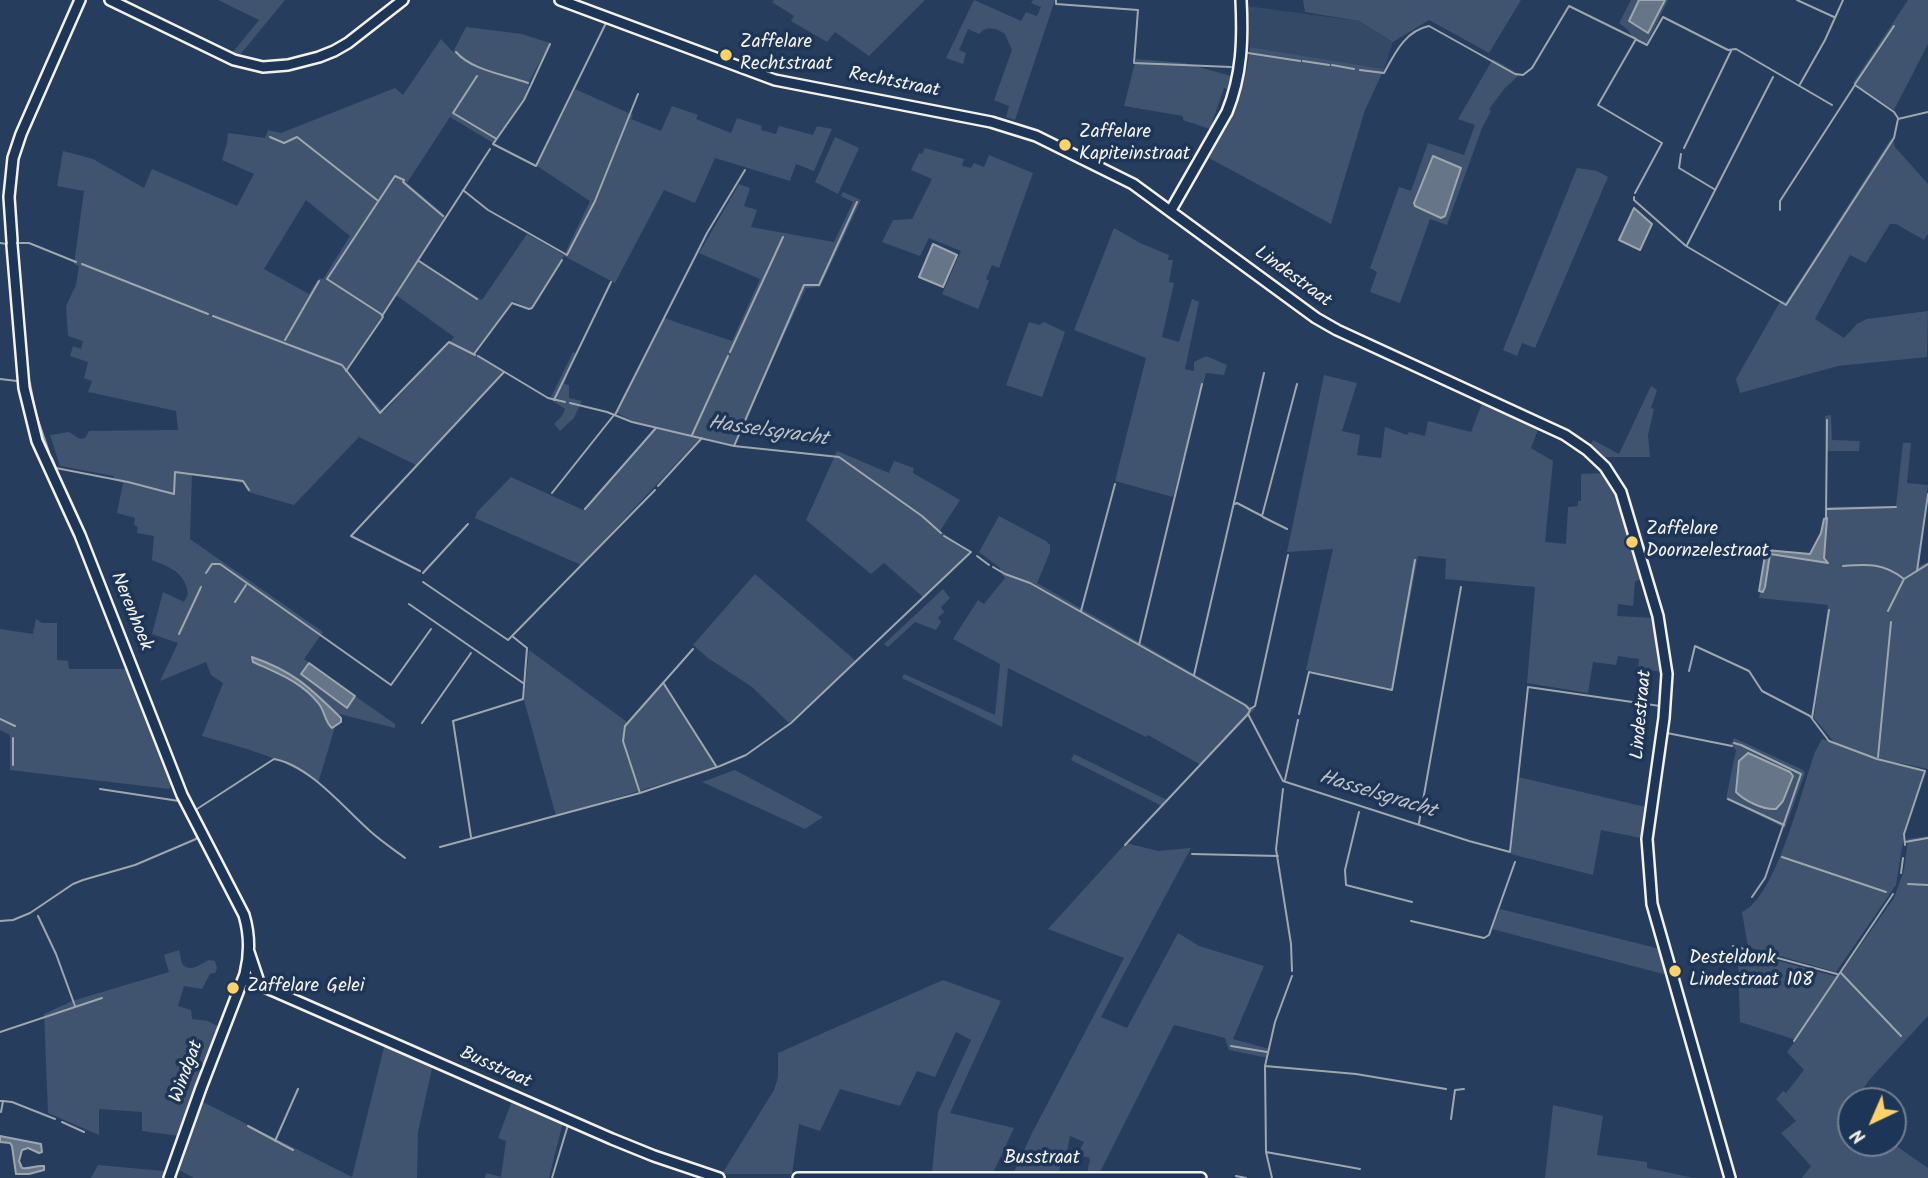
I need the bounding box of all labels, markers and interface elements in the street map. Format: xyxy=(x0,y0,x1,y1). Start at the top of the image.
place label: Zaffelare Rechtstraat xyxy=(740,33,833,77)
marker: Zaffelare Rechtstraat xyxy=(718,47,734,63)
street label: Rechtstraat xyxy=(846,64,942,104)
place label: Zaffelare Kapiteinstraat xyxy=(1079,123,1190,167)
marker: Zaffelare Kapiteinstraat xyxy=(1057,137,1073,153)
street label: Lindestraat xyxy=(1249,242,1335,314)
water label: Hasselsgracht xyxy=(706,412,830,454)
place label: Zaffelare Doornzelestraat xyxy=(1646,520,1769,564)
marker: Zaffelare Doornzelestraat xyxy=(1624,534,1640,550)
street label: Nerenhoek xyxy=(104,569,156,655)
street label: Lindestraat xyxy=(1628,669,1658,761)
water label: Hasselsgracht xyxy=(1316,766,1438,826)
place label: Desteldonk Lindestraat 108 xyxy=(1689,949,1813,993)
marker: Desteldonk Lindestraat 108 xyxy=(1667,963,1683,979)
place label: Zaffelare Gelei xyxy=(247,977,364,999)
marker: Zaffelare Gelei xyxy=(225,980,241,996)
street label: Windgat xyxy=(166,1038,210,1106)
street label: Busstraat xyxy=(456,1043,534,1095)
north arrow xyxy=(1837,1087,1907,1157)
text: N xyxy=(1844,1121,1874,1151)
street label: Busstraat xyxy=(1004,1149,1080,1171)

